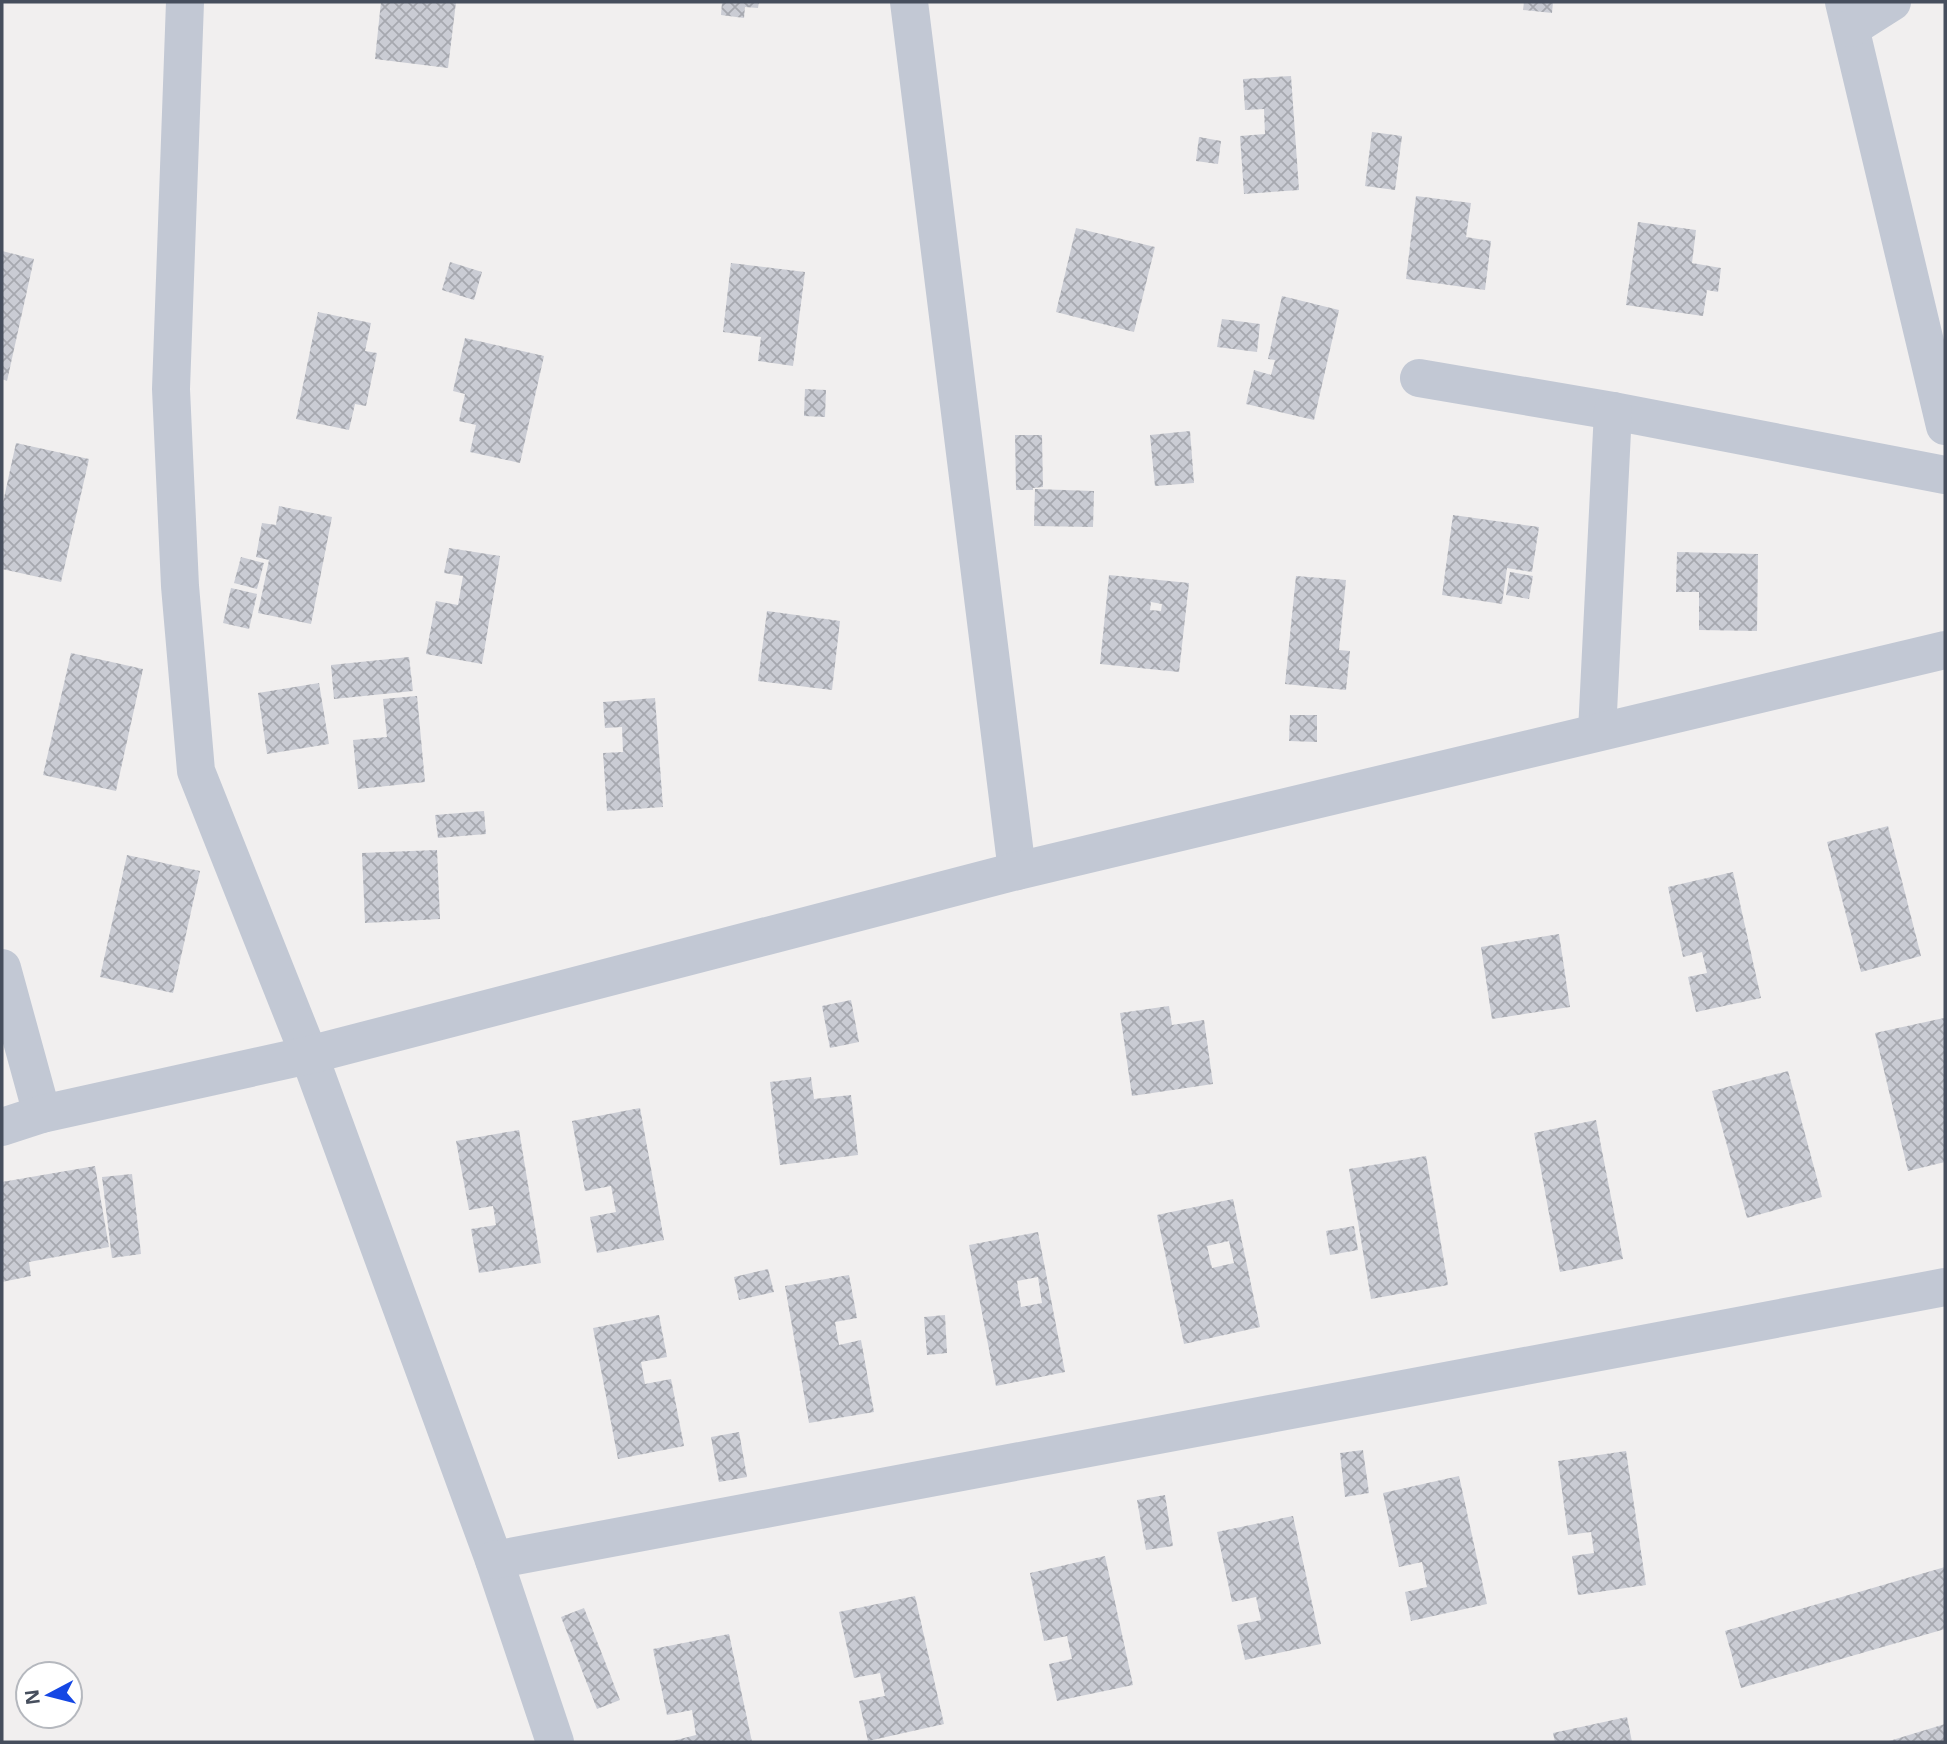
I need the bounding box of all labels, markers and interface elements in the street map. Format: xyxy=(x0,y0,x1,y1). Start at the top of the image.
north arrow xyxy=(14,1660,84,1730)
text: N xyxy=(18,1688,46,1706)

